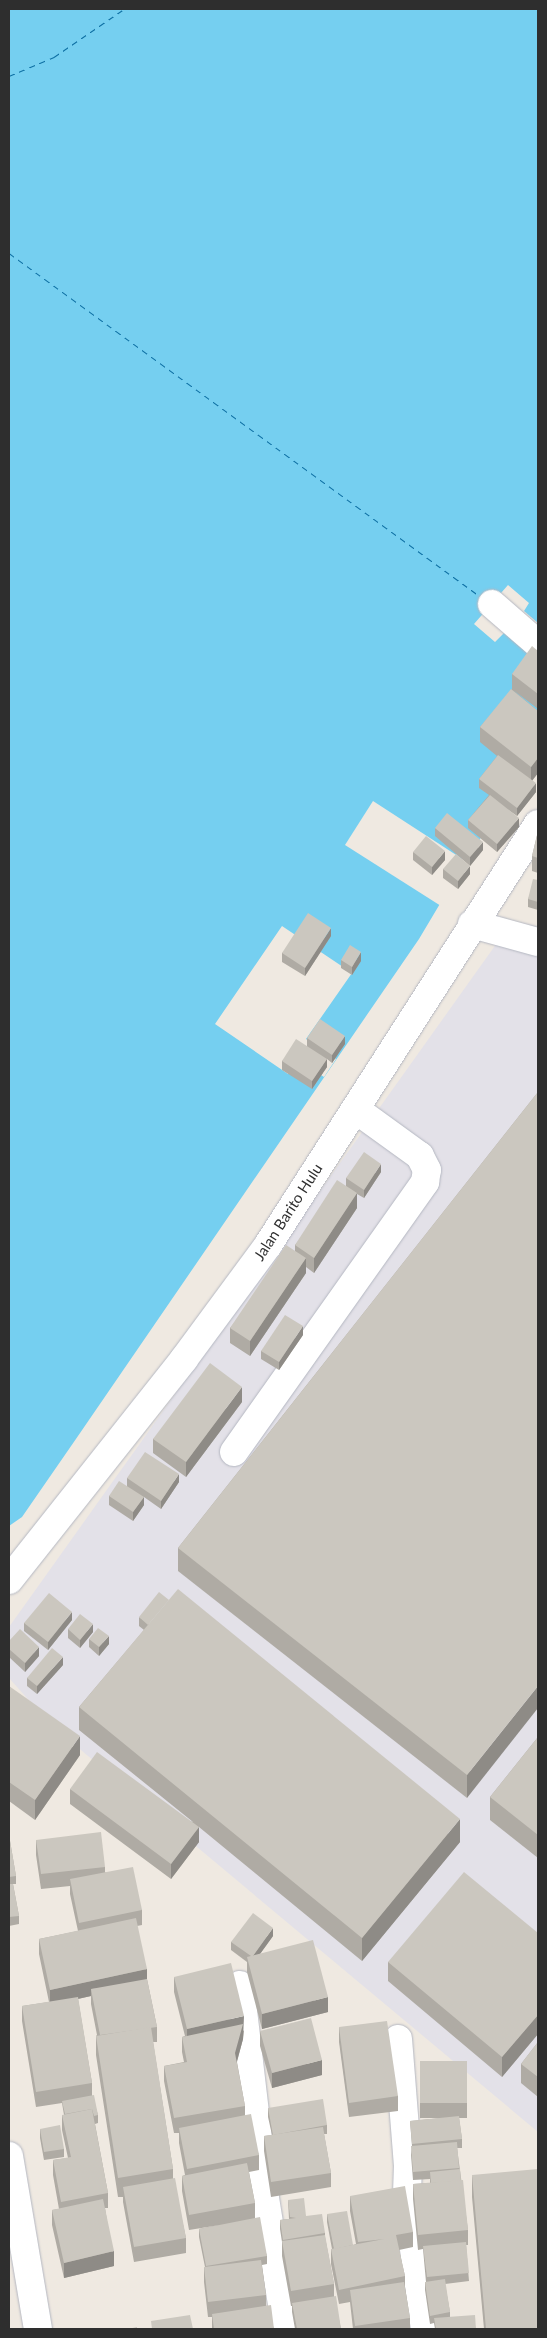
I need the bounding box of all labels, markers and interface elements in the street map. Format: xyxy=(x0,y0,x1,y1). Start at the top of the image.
street label: Jalan Barito Hulu xyxy=(250,1160,326,1264)

